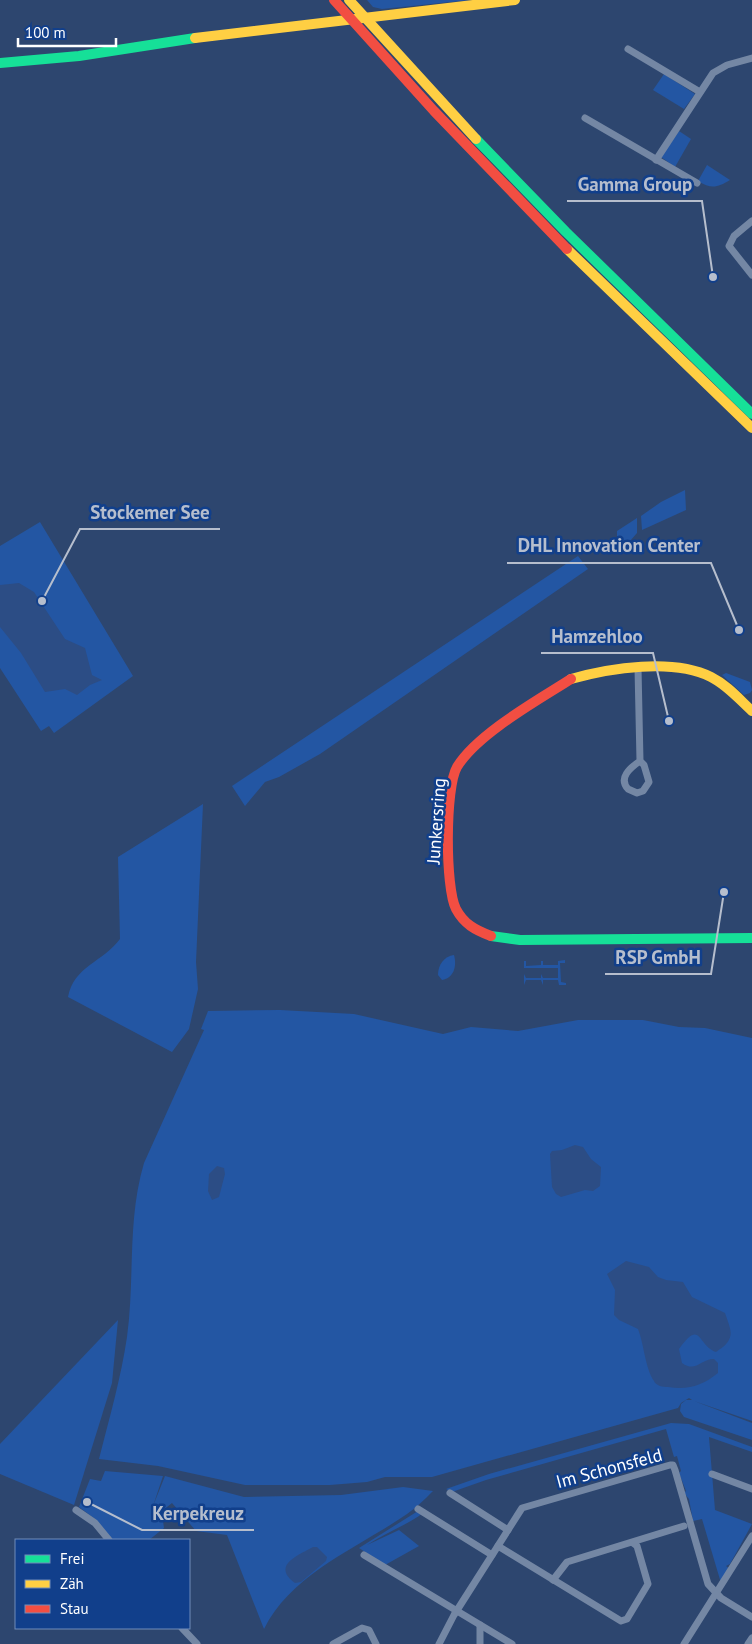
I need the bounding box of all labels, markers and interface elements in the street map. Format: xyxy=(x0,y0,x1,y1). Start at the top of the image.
scale bar xyxy=(18,15,115,47)
text: 100 m xyxy=(25,23,66,42)
callout: Gamma Group xyxy=(567,167,702,201)
text: Gamma Group xyxy=(578,172,692,196)
callout: Stockemer See xyxy=(80,495,220,529)
text: Stockemer See xyxy=(90,500,210,524)
callout: DHL Innovation Center xyxy=(507,529,711,563)
text: DHL Innovation Center xyxy=(518,533,701,557)
callout: Hamzehloo xyxy=(541,619,653,653)
text: Hamzehloo xyxy=(551,624,643,648)
street label: Junkersring xyxy=(421,777,450,866)
callout: RSP GmbH xyxy=(605,940,711,974)
text: RSP GmbH xyxy=(615,945,701,969)
street label: Im Schonsfeld xyxy=(553,1443,665,1493)
callout: Kerpekreuz xyxy=(142,1496,254,1530)
text: Kerpekreuz xyxy=(152,1501,244,1525)
legend xyxy=(15,1539,190,1629)
text: Frei xyxy=(60,1549,85,1568)
text: Zäh xyxy=(60,1574,84,1593)
text: Stau xyxy=(60,1599,89,1618)

